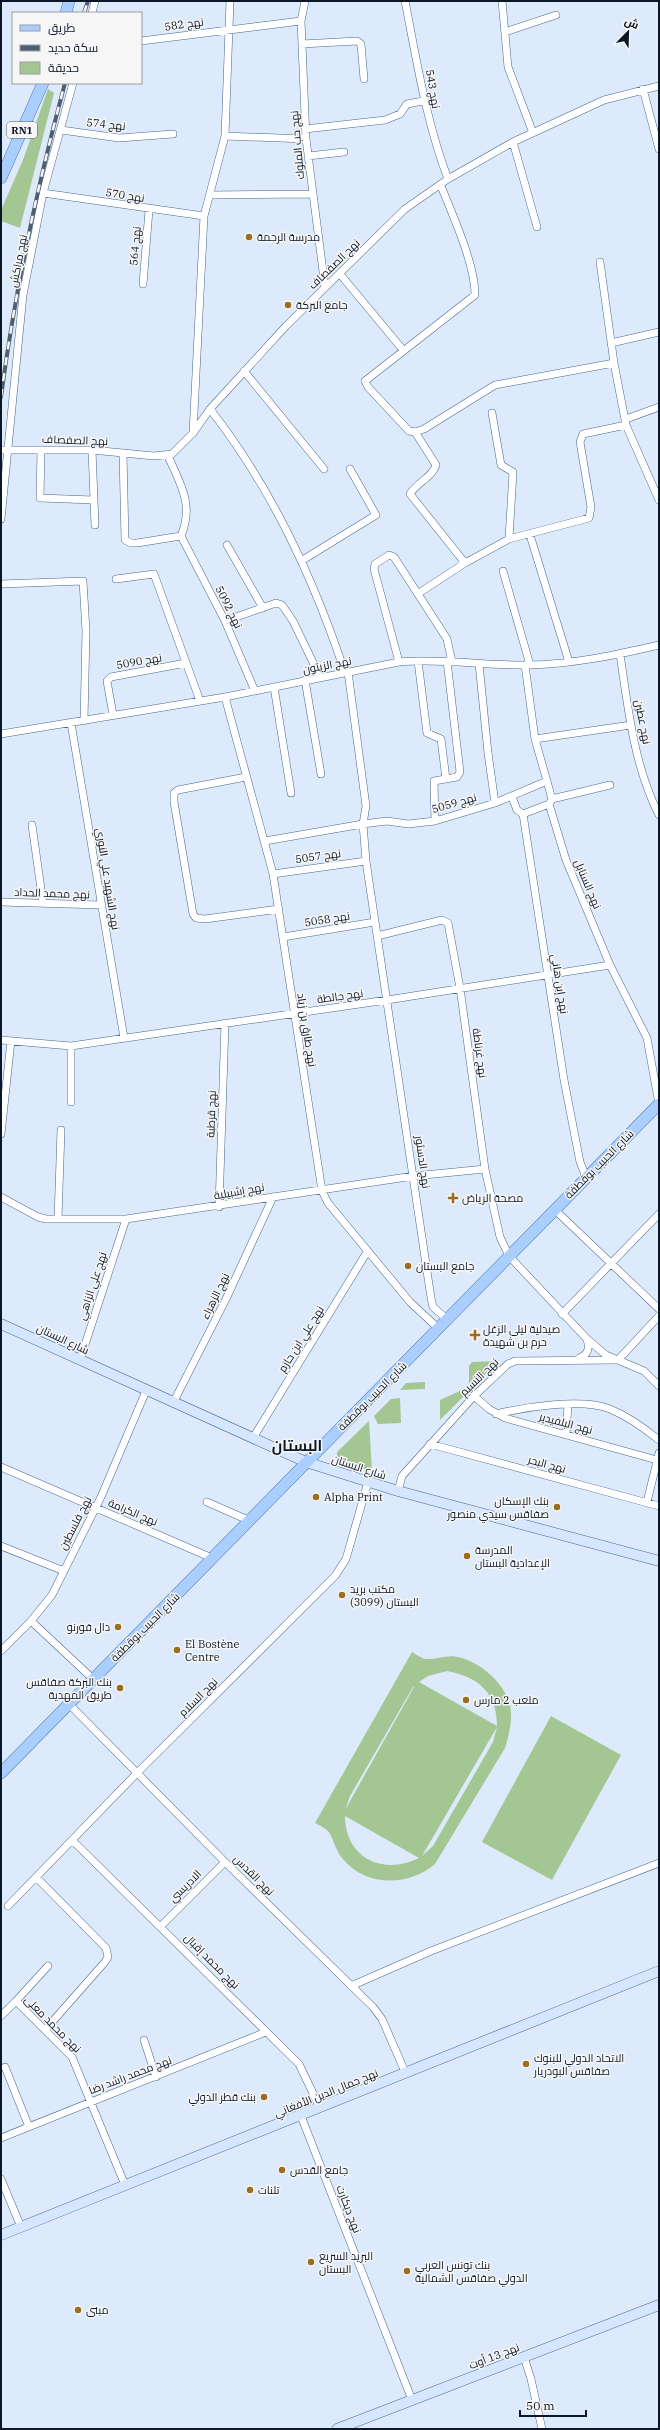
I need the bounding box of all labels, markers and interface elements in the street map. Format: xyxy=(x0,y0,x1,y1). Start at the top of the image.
legend xyxy=(12,12,142,84)
north arrow xyxy=(608,12,648,52)
street label: نهج 582 xyxy=(163,14,205,35)
text: ش xyxy=(623,14,641,32)
text: طريق xyxy=(48,20,76,35)
text: سكة حديد xyxy=(48,40,98,55)
text: حديقة xyxy=(48,60,79,75)
street label: نهج 543 xyxy=(422,68,443,110)
street label: نهج حب الملوك xyxy=(287,110,308,180)
street label: نهج 574 xyxy=(86,115,126,134)
road number: RN1 xyxy=(7,122,37,138)
street label: نهج 570 xyxy=(104,185,146,206)
street label: نهج 564 xyxy=(126,226,145,266)
place label: مدرسة الرحمة xyxy=(257,230,320,244)
marker: مدرسة الرحمة xyxy=(244,232,254,242)
street label: نهج مراكش xyxy=(6,233,31,289)
street label: نهج الصفصاف xyxy=(305,236,363,293)
place label: جامع البركة xyxy=(296,298,348,313)
marker: جامع البركة xyxy=(283,300,293,310)
street label: نهج الصفصاف xyxy=(42,432,108,449)
street label: نهج 5092 xyxy=(211,583,246,631)
street label: نهج 5090 xyxy=(115,650,163,673)
street label: نهج الزيتون xyxy=(301,653,353,678)
street label: نهج عطين xyxy=(631,698,654,746)
street label: نهج 5059 xyxy=(430,790,478,817)
street label: نهج الشهيد علي النوري xyxy=(91,827,123,931)
street label: نهج 5057 xyxy=(294,846,342,867)
street label: نهج السنابل xyxy=(570,857,605,911)
street label: نهج محمد الحداد xyxy=(14,885,90,902)
street label: نهج 5058 xyxy=(303,908,351,931)
street label: نهج إبن هاني xyxy=(546,953,572,1015)
street label: نهج جالطة xyxy=(316,986,364,1007)
street label: نهج طارق بن زياد xyxy=(293,992,320,1068)
street label: نهج غرناطة xyxy=(469,1027,490,1079)
street label: نهج قرطبة xyxy=(203,1090,220,1138)
street label: شارع الحبيب بوقطفة xyxy=(561,1126,637,1202)
street label: نهج الدستور xyxy=(411,1134,434,1189)
street label: نهج إشبيلية xyxy=(213,1180,266,1203)
place label: مصحة الرياض xyxy=(462,1191,523,1205)
marker: مصحة الرياض xyxy=(447,1192,459,1204)
street label: نهج علي الزاهي xyxy=(74,1250,112,1323)
place label: جامع البستان xyxy=(416,1259,474,1274)
marker: جامع البستان xyxy=(403,1261,413,1271)
street label: نهج الزهراء xyxy=(198,1270,233,1322)
street label: نهج علي ابن حازم xyxy=(275,1303,329,1376)
street label: شارع البستان xyxy=(34,1321,91,1358)
place label: صيدلية ليلى الزغل حرم بن شهيدة xyxy=(483,1322,560,1350)
marker: صيدلية ليلى الزغل حرم بن شهيدة xyxy=(470,1330,480,1340)
street label: نهج النسيم xyxy=(457,1355,502,1400)
street label: شارع الحبيب بوقطفة xyxy=(334,1358,410,1434)
street label: نهج البلفيدير xyxy=(537,1409,594,1438)
district label: البستان xyxy=(272,1436,322,1455)
street label: شارع البستان xyxy=(330,1452,388,1483)
street label: نهج البحر xyxy=(525,1452,568,1477)
place label: Alpha Print xyxy=(324,1490,383,1504)
marker: Alpha Print xyxy=(311,1492,321,1502)
street label: نهج فلسطين xyxy=(56,1494,95,1553)
place label: بنك الإسكان صفاقس سيدي منصور xyxy=(446,1494,549,1523)
street label: نهج الكرامة xyxy=(106,1495,160,1530)
marker: بنك الإسكان صفاقس سيدي منصور xyxy=(552,1502,562,1512)
place label: المدرسة الإعدادية البستان xyxy=(475,1543,550,1570)
marker: المدرسة الإعدادية البستان xyxy=(462,1551,472,1561)
place label: مكتب بريد البستان (3099) xyxy=(350,1582,419,1609)
street label: شارع الحبيب بوقطفة xyxy=(107,1589,183,1665)
marker: مكتب بريد البستان (3099) xyxy=(337,1590,347,1600)
place label: دال فورنو xyxy=(67,1620,110,1634)
marker: دال فورنو xyxy=(113,1622,123,1632)
place label: El Bostène Centre xyxy=(185,1637,240,1664)
marker: El Bostène Centre xyxy=(172,1645,182,1655)
place label: بنك البركة صفاقس طريق المهدية xyxy=(26,1675,112,1702)
street label: نهج السلام xyxy=(176,1675,221,1720)
marker: بنك البركة صفاقس طريق المهدية xyxy=(115,1683,125,1693)
place label: ملعب 2 مارس xyxy=(474,1693,539,1707)
marker: ملعب 2 مارس xyxy=(461,1695,471,1705)
street label: نهج القدس xyxy=(230,1852,277,1899)
street label: الادريسي xyxy=(166,1867,205,1906)
street label: نهج محمد إقبال xyxy=(181,1930,243,1992)
street label: نهج محمد معلى xyxy=(21,1993,84,2056)
place label: الاتحاد الدولي للبنوك صفاقس البودريار xyxy=(533,2051,624,2078)
street label: نهج محمد راشد رضا xyxy=(87,2053,174,2098)
marker: الاتحاد الدولي للبنوك صفاقس البودريار xyxy=(521,2059,531,2069)
street label: نهج جمال الدين الأفغاني xyxy=(272,2066,381,2122)
place label: بنك قطر الدولي xyxy=(188,2090,256,2106)
marker: بنك قطر الدولي xyxy=(259,2092,269,2102)
place label: جامع القدس xyxy=(290,2163,348,2178)
marker: جامع القدس xyxy=(277,2165,287,2175)
place label: تلنات xyxy=(258,2183,280,2197)
street label: نهج ديكارت xyxy=(333,2183,365,2235)
marker: تلنات xyxy=(245,2185,255,2195)
place label: البريد السريع البستان xyxy=(319,2249,373,2276)
marker: البريد السريع البستان xyxy=(306,2257,316,2267)
place label: بنك تونس العربي الدولي صفاقس الشمالية xyxy=(415,2258,528,2287)
marker: بنك تونس العربي الدولي صفاقس الشمالية xyxy=(402,2266,412,2276)
place label: مبنى xyxy=(86,2303,109,2317)
marker: مبنى xyxy=(73,2305,83,2315)
street label: نهج 13 أوت xyxy=(467,2340,522,2373)
scale bar xyxy=(520,2392,586,2418)
text: 50 m xyxy=(526,2398,555,2413)

